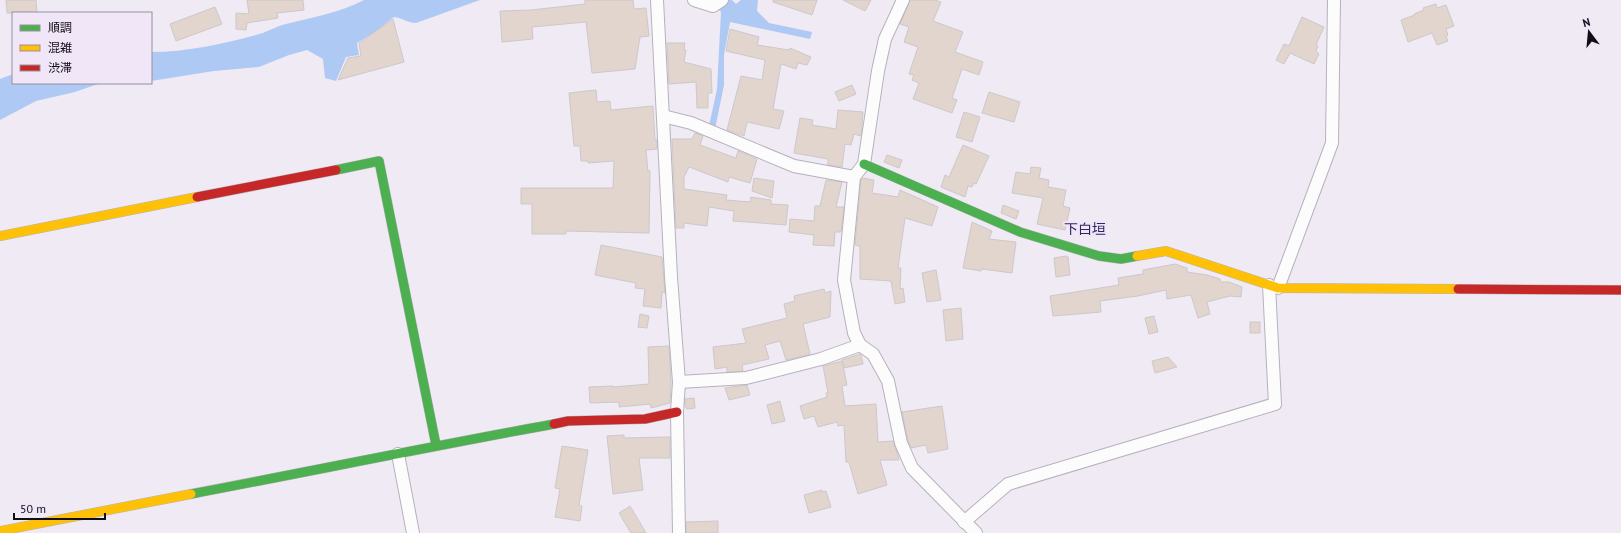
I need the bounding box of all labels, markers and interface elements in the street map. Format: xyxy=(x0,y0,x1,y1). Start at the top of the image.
legend xyxy=(12,12,152,84)
north arrow xyxy=(1569,12,1609,52)
text: N xyxy=(1581,15,1592,30)
text: 順調 xyxy=(48,20,72,35)
text: 混雑 xyxy=(48,40,72,55)
text: 渋滞 xyxy=(48,60,72,75)
district label: 下白垣 xyxy=(1064,220,1106,238)
scale bar xyxy=(14,495,105,521)
text: 50 m xyxy=(20,501,46,516)

